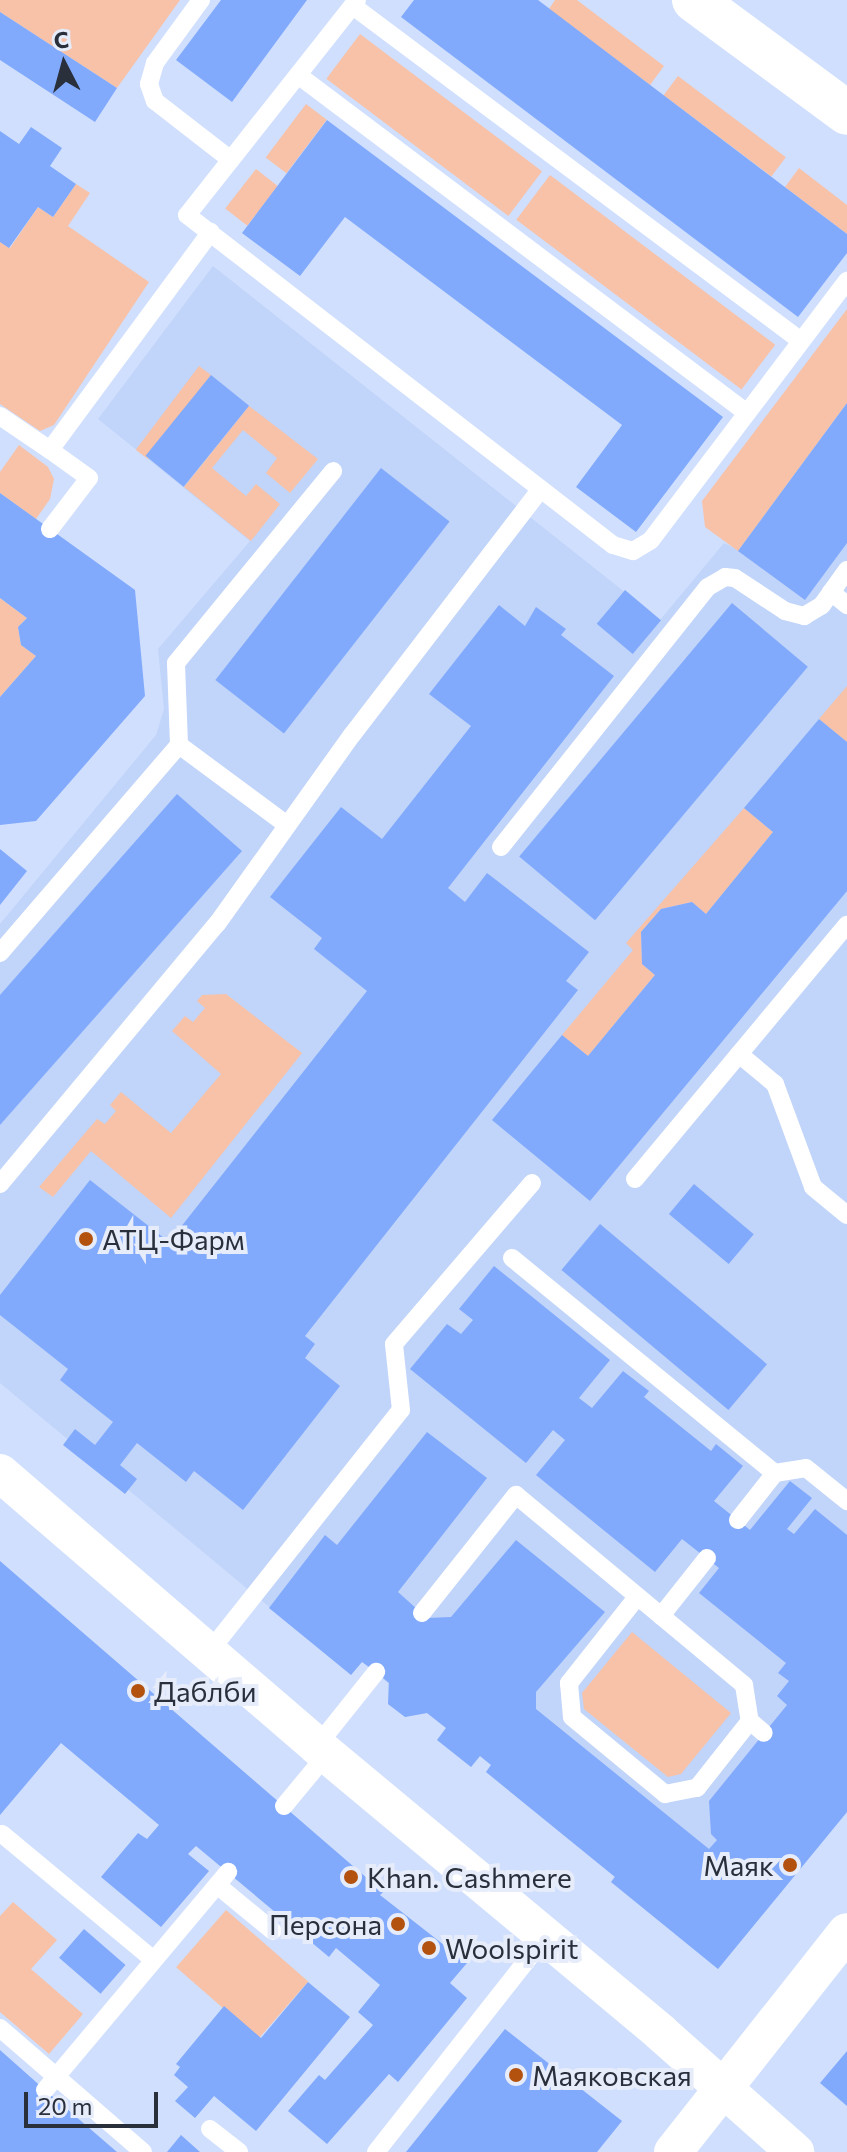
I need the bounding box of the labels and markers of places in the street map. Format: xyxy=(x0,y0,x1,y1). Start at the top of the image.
place label: АТЦ-Фарм xyxy=(102,1222,245,1256)
marker: АТЦ-Фарм xyxy=(77,1230,95,1248)
place label: Даблби xyxy=(154,1674,256,1708)
marker: Даблби xyxy=(129,1682,147,1700)
place label: Маяк xyxy=(703,1848,774,1882)
marker: Маяк xyxy=(781,1856,799,1874)
place label: Khan. Cashmere xyxy=(367,1860,572,1894)
marker: Khan. Cashmere xyxy=(342,1868,360,1886)
place label: Персона xyxy=(269,1907,382,1941)
marker: Персона xyxy=(389,1915,407,1933)
place label: Woolspirit xyxy=(445,1931,579,1965)
marker: Woolspirit xyxy=(420,1939,438,1957)
place label: Маяковская xyxy=(532,2058,692,2092)
marker: Маяковская xyxy=(507,2066,525,2084)

